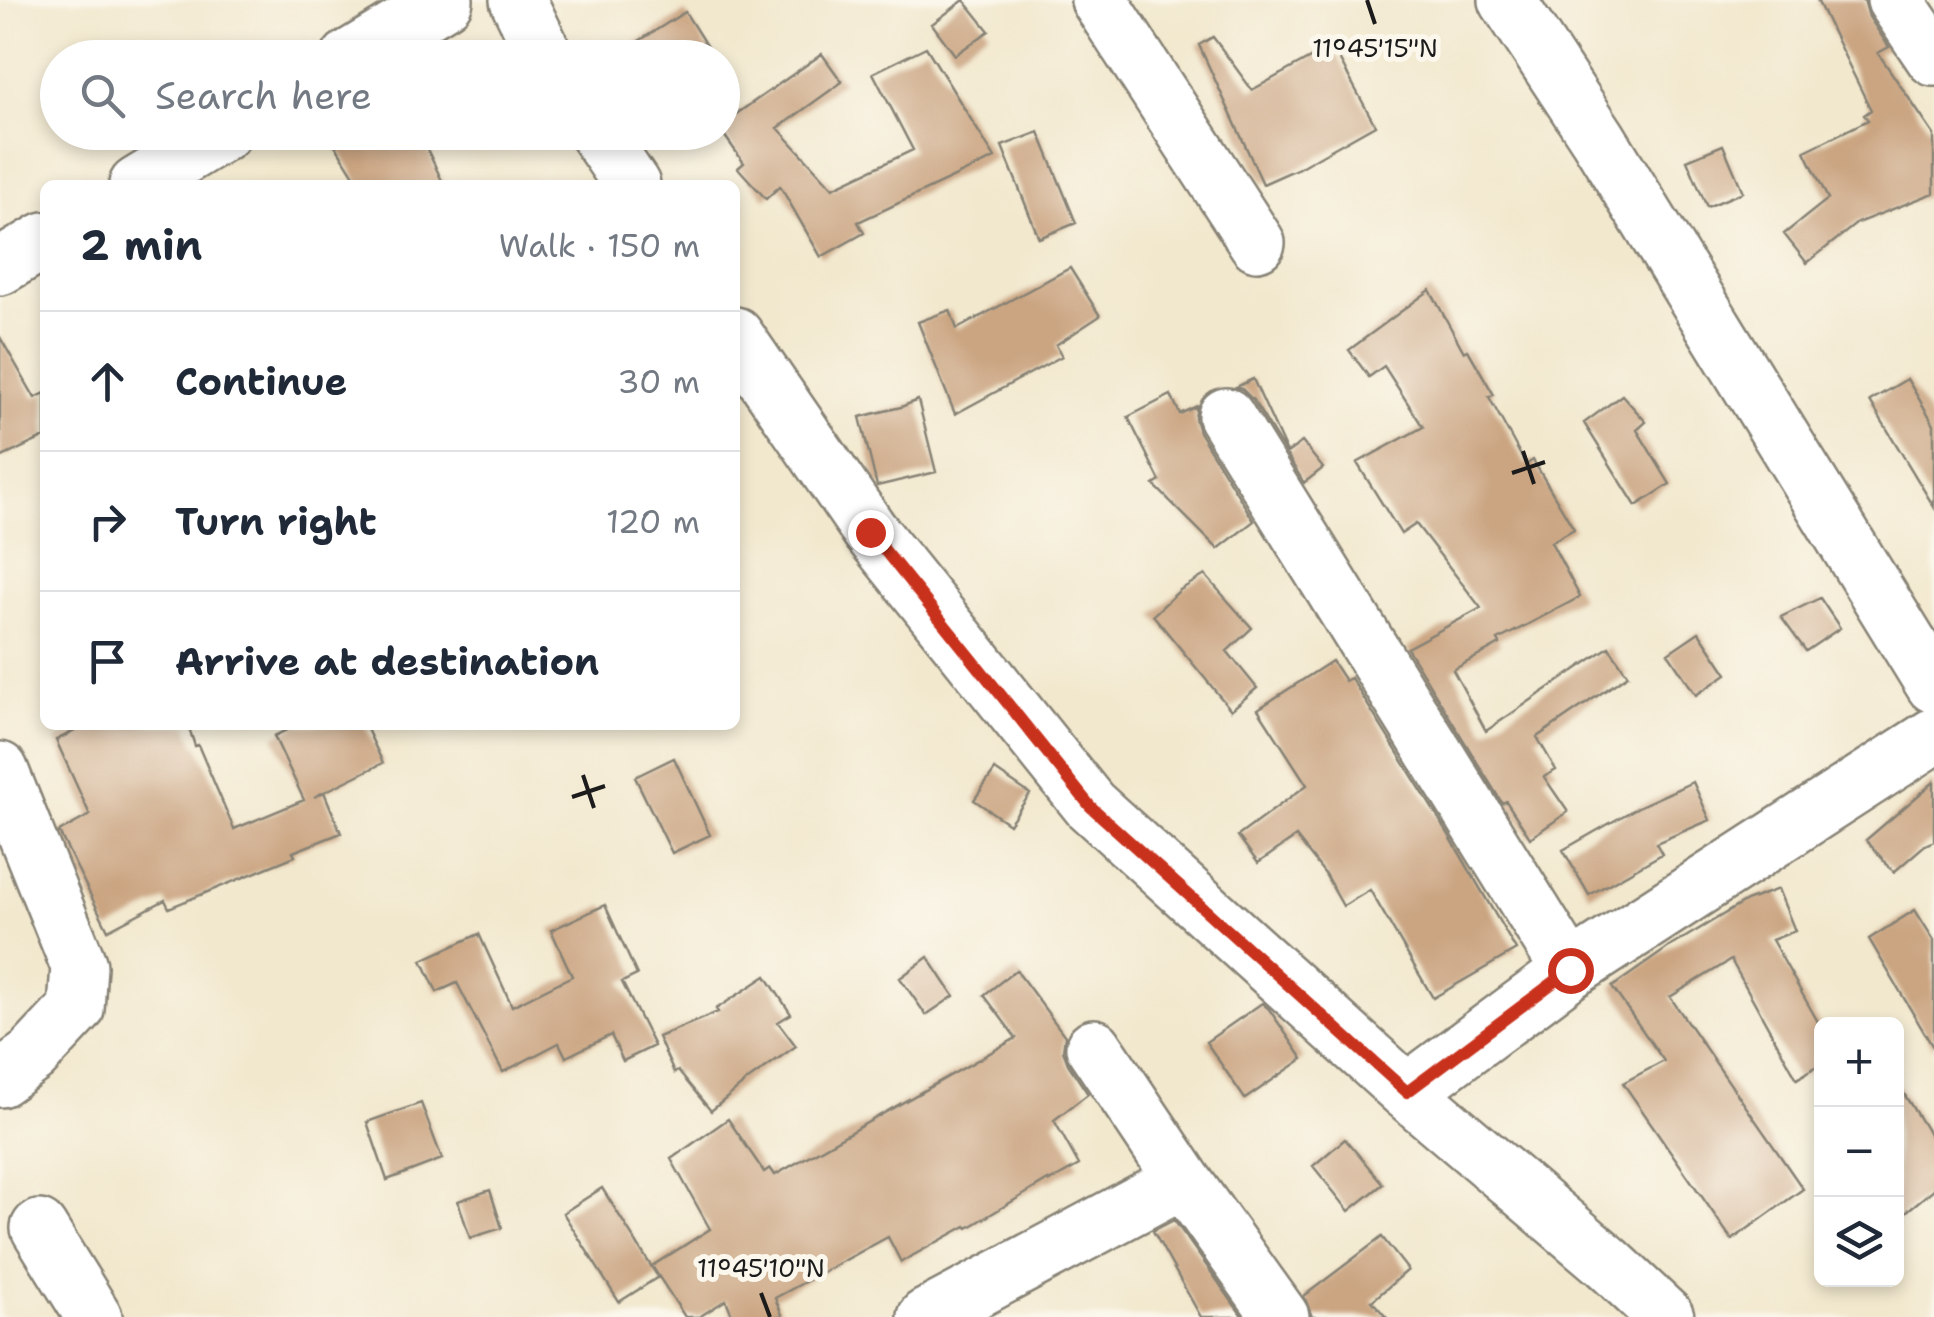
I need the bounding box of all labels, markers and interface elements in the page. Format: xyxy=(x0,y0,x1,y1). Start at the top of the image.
text: 11°45'15"N xyxy=(1312,31,1438,65)
search box xyxy=(40,40,740,150)
icon: search xyxy=(75,68,130,123)
text: Search here xyxy=(155,70,372,121)
text: 2 min xyxy=(80,217,202,273)
text: Walk · 150 m xyxy=(499,224,700,267)
icon: ahead xyxy=(80,354,135,409)
text: Continue xyxy=(175,356,347,407)
text: 30 m xyxy=(617,360,700,403)
icon: right xyxy=(80,494,135,549)
text: Turn right xyxy=(175,496,377,547)
text: 120 m xyxy=(606,500,700,543)
route end xyxy=(848,510,894,556)
icon: arrive xyxy=(80,634,135,689)
text: Arrive at destination xyxy=(175,636,599,687)
route start xyxy=(1548,948,1594,994)
map controls xyxy=(1814,1017,1904,1287)
button: + xyxy=(1814,1017,1904,1107)
button: − xyxy=(1814,1107,1904,1197)
button: layers xyxy=(1814,1197,1904,1287)
text: 11°45'10"N xyxy=(697,1251,825,1285)

